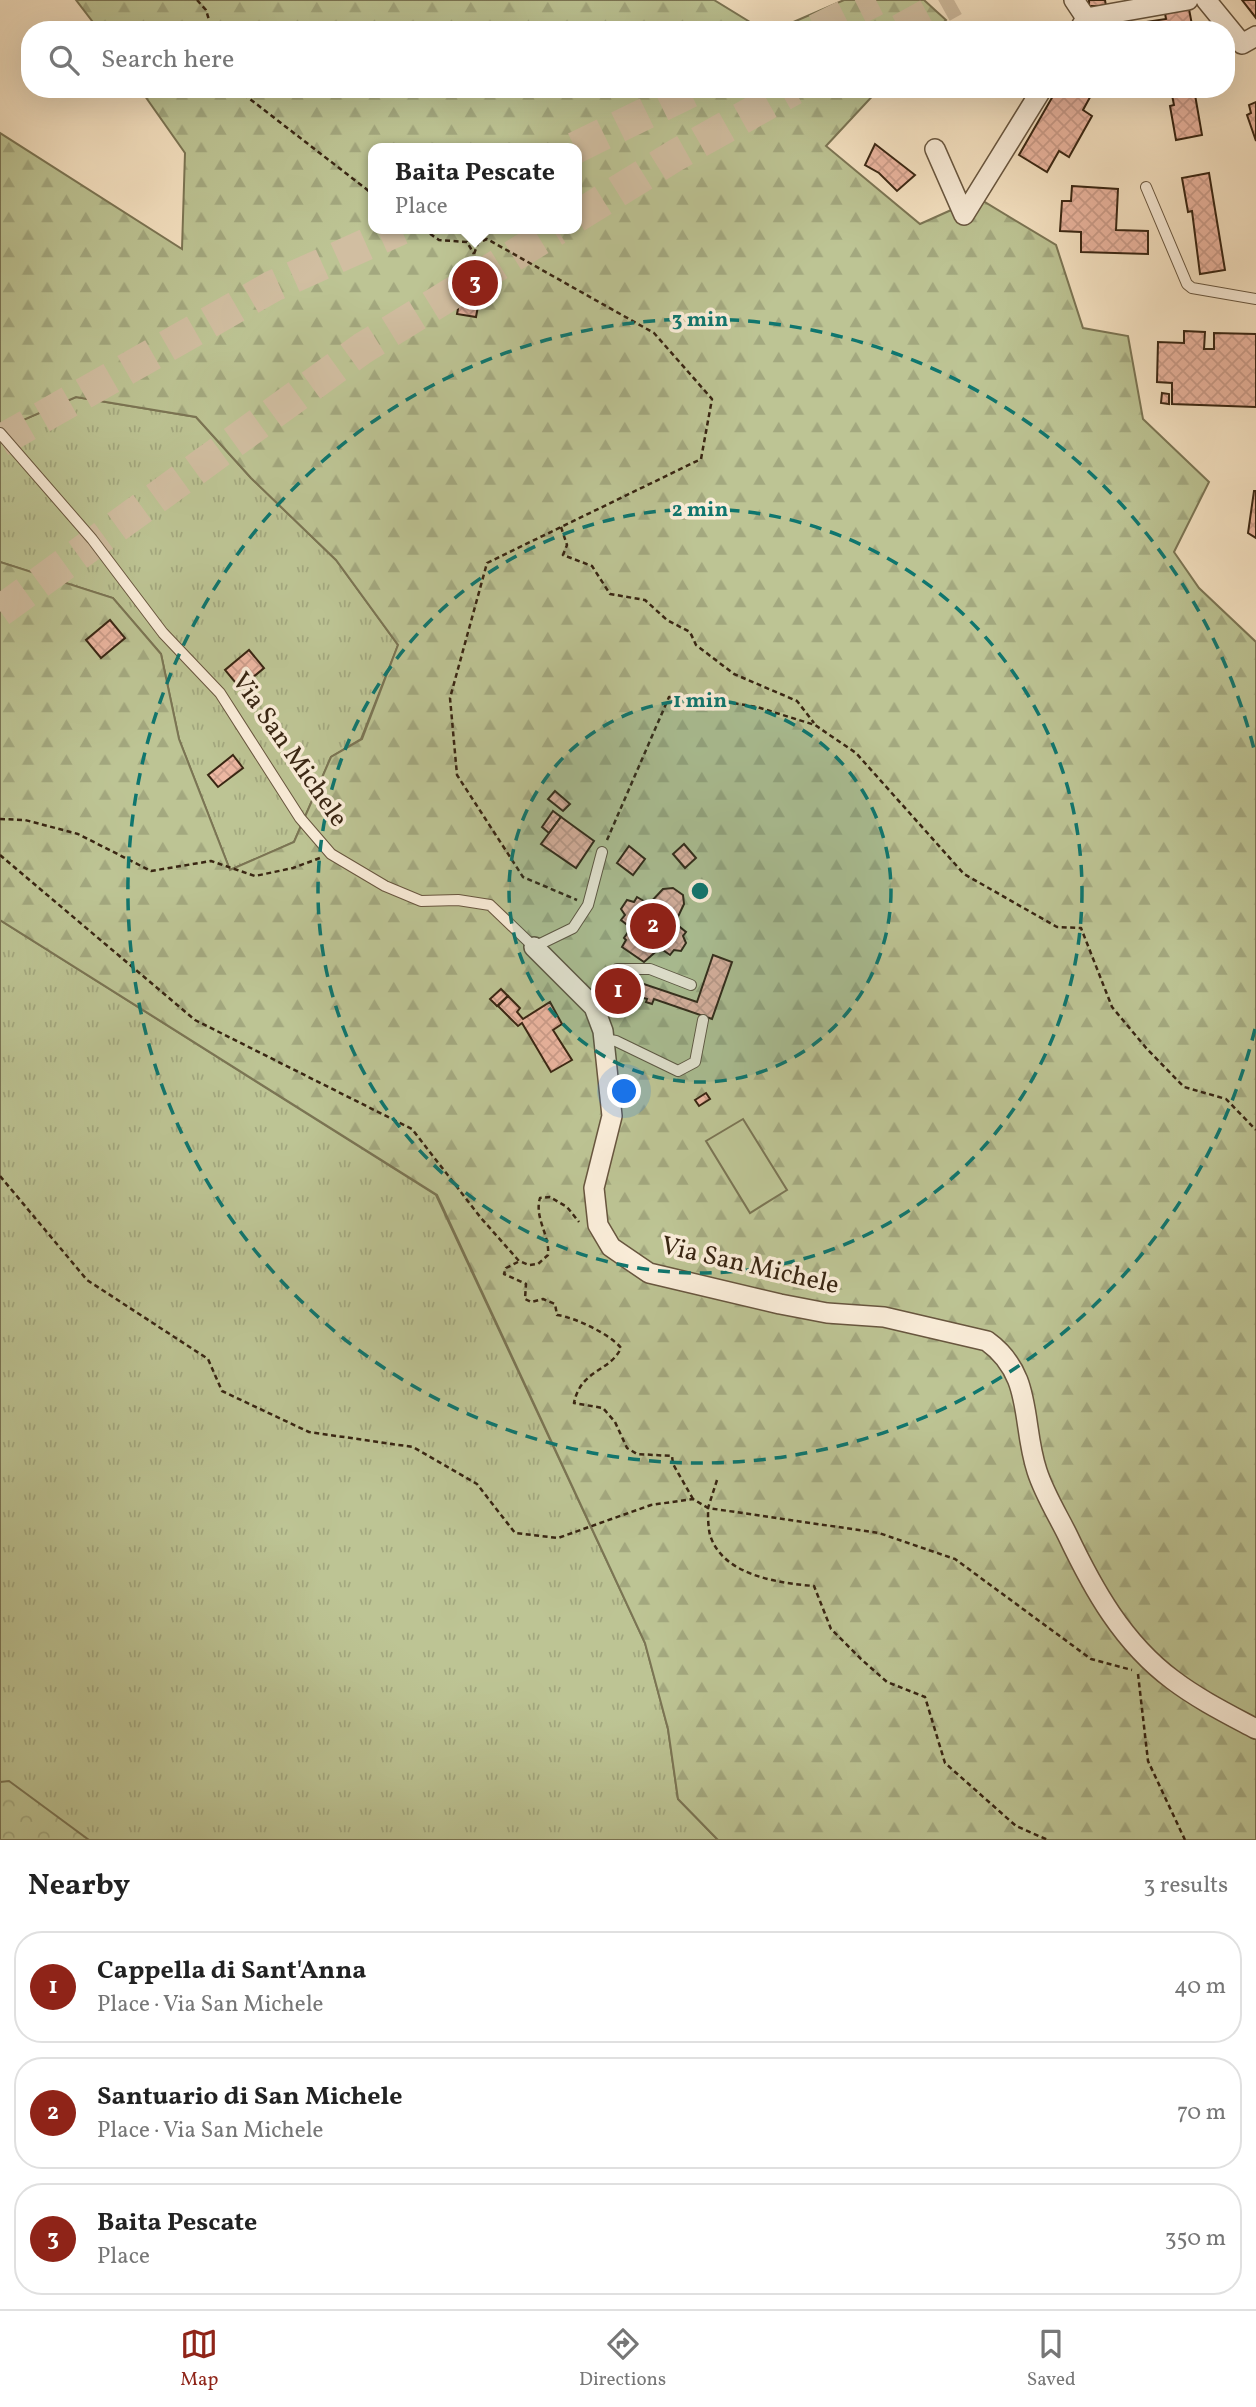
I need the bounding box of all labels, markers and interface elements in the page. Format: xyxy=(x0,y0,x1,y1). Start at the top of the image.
search box xyxy=(21,21,1235,98)
icon: search xyxy=(45,41,83,79)
text: Search here xyxy=(101,42,234,78)
popup xyxy=(368,143,582,234)
text: Baita Pescate xyxy=(395,155,555,191)
text: Place xyxy=(395,191,448,223)
pin: 3 xyxy=(452,257,498,309)
text: 3 min xyxy=(672,306,728,335)
text: 2 min xyxy=(672,496,728,525)
street label: Via San Michele xyxy=(222,665,356,835)
text: 1 min xyxy=(673,687,727,716)
centre of rings xyxy=(688,879,712,903)
pin: 2 xyxy=(630,900,676,952)
pin: 1 xyxy=(595,965,641,1017)
your location xyxy=(607,1074,641,1108)
street label: Via San Michele xyxy=(658,1228,842,1304)
text: Nearby xyxy=(28,1865,130,1907)
text: 3 results xyxy=(1143,1870,1228,1902)
text: Cappella di Sant'Anna xyxy=(97,1953,367,1989)
text: 1 xyxy=(48,1971,58,2003)
text: 40 m xyxy=(1174,1971,1226,2003)
text: Place · Via San Michele xyxy=(97,1989,323,2021)
text: Santuario di San Michele xyxy=(97,2079,403,2115)
text: 2 xyxy=(47,2097,59,2129)
text: 70 m xyxy=(1177,2097,1226,2129)
text: Place · Via San Michele xyxy=(97,2115,323,2147)
text: Baita Pescate xyxy=(97,2205,257,2241)
text: 3 xyxy=(47,2223,59,2255)
text: 350 m xyxy=(1165,2223,1226,2255)
text: Place xyxy=(97,2241,150,2273)
tab: Map xyxy=(180,2325,218,2393)
tab: Directions xyxy=(579,2325,666,2393)
tab: Saved xyxy=(1027,2325,1076,2393)

